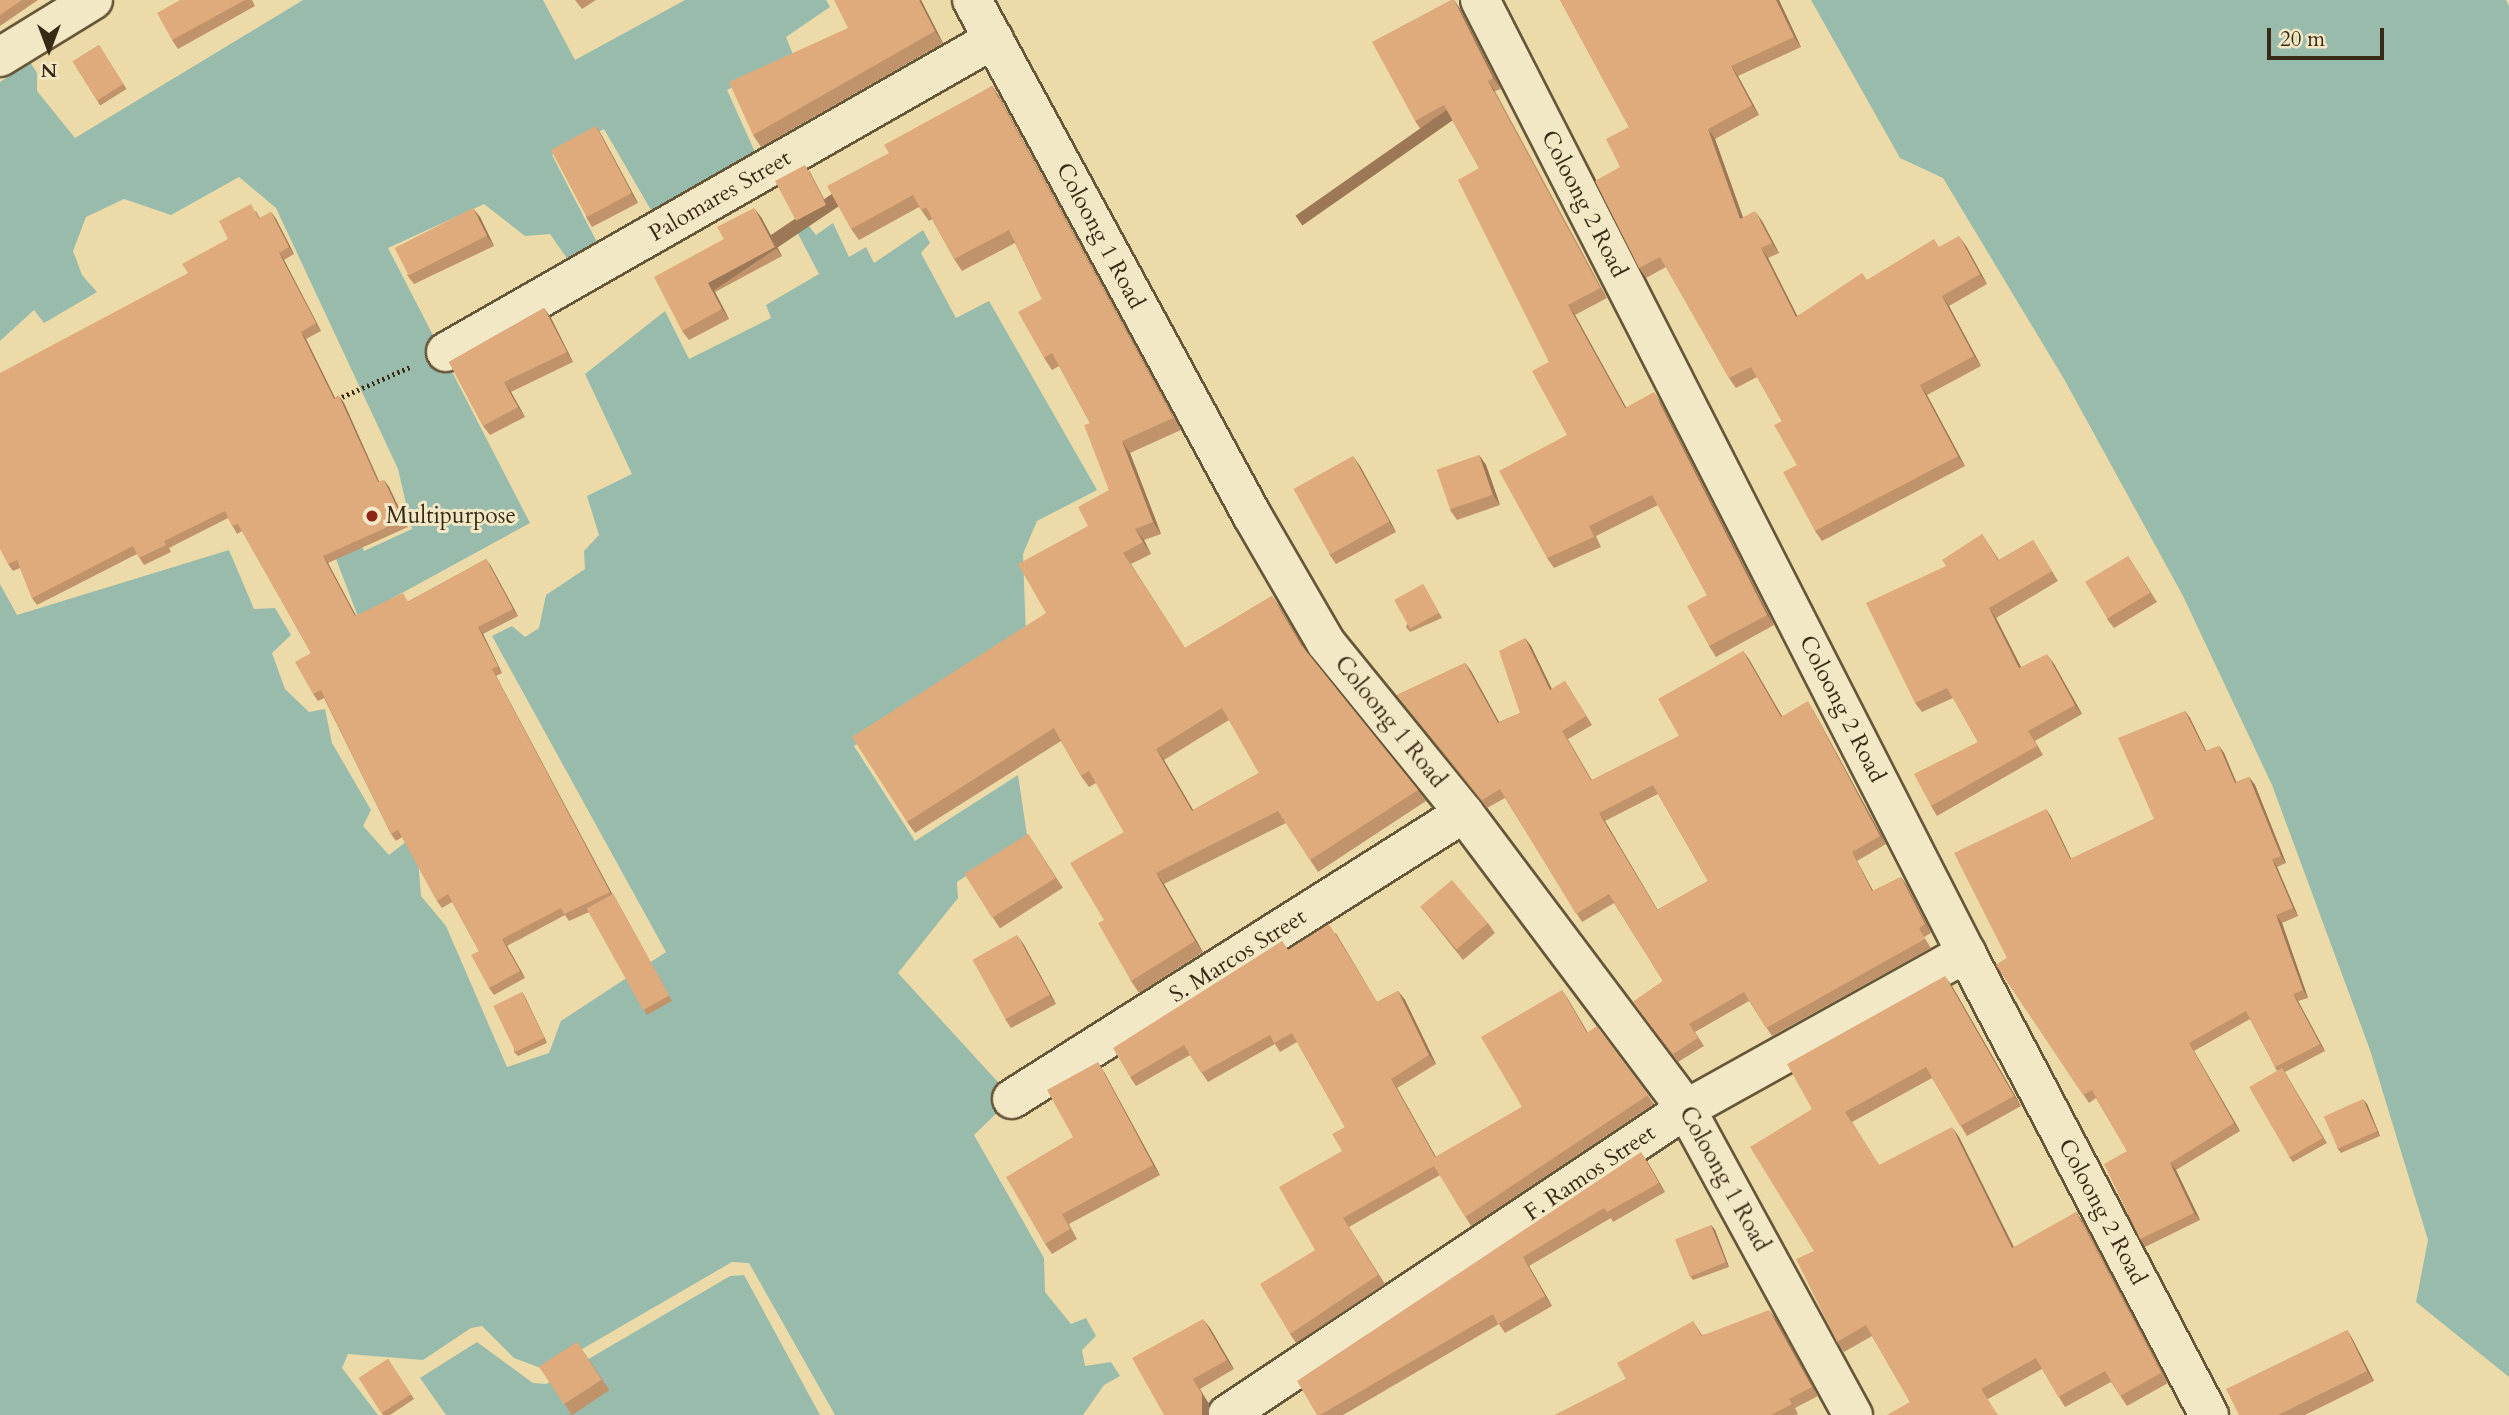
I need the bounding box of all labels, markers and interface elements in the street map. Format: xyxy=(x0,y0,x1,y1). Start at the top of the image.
north arrow xyxy=(14,14,84,84)
scale bar xyxy=(2271,14,2388,58)
text: 20 m xyxy=(2280,25,2325,54)
text: N xyxy=(41,57,57,83)
street label: Coloong 2 Road xyxy=(1535,126,1633,282)
street label: Palomares Street xyxy=(644,144,796,248)
street label: Coloong 1 Road xyxy=(1050,158,1150,314)
place label: Multipurpose xyxy=(386,502,516,530)
marker: Multipurpose xyxy=(364,508,380,524)
street label: Coloong 2 Road xyxy=(1793,631,1891,787)
street label: Coloong 1 Road xyxy=(1328,651,1452,793)
street label: S. Marcos Street xyxy=(1165,903,1311,1009)
street label: Coloong 1 Road xyxy=(1673,1102,1775,1256)
street label: F. Ramos Street xyxy=(1519,1119,1661,1227)
street label: Coloong 2 Road xyxy=(2052,1134,2152,1290)

